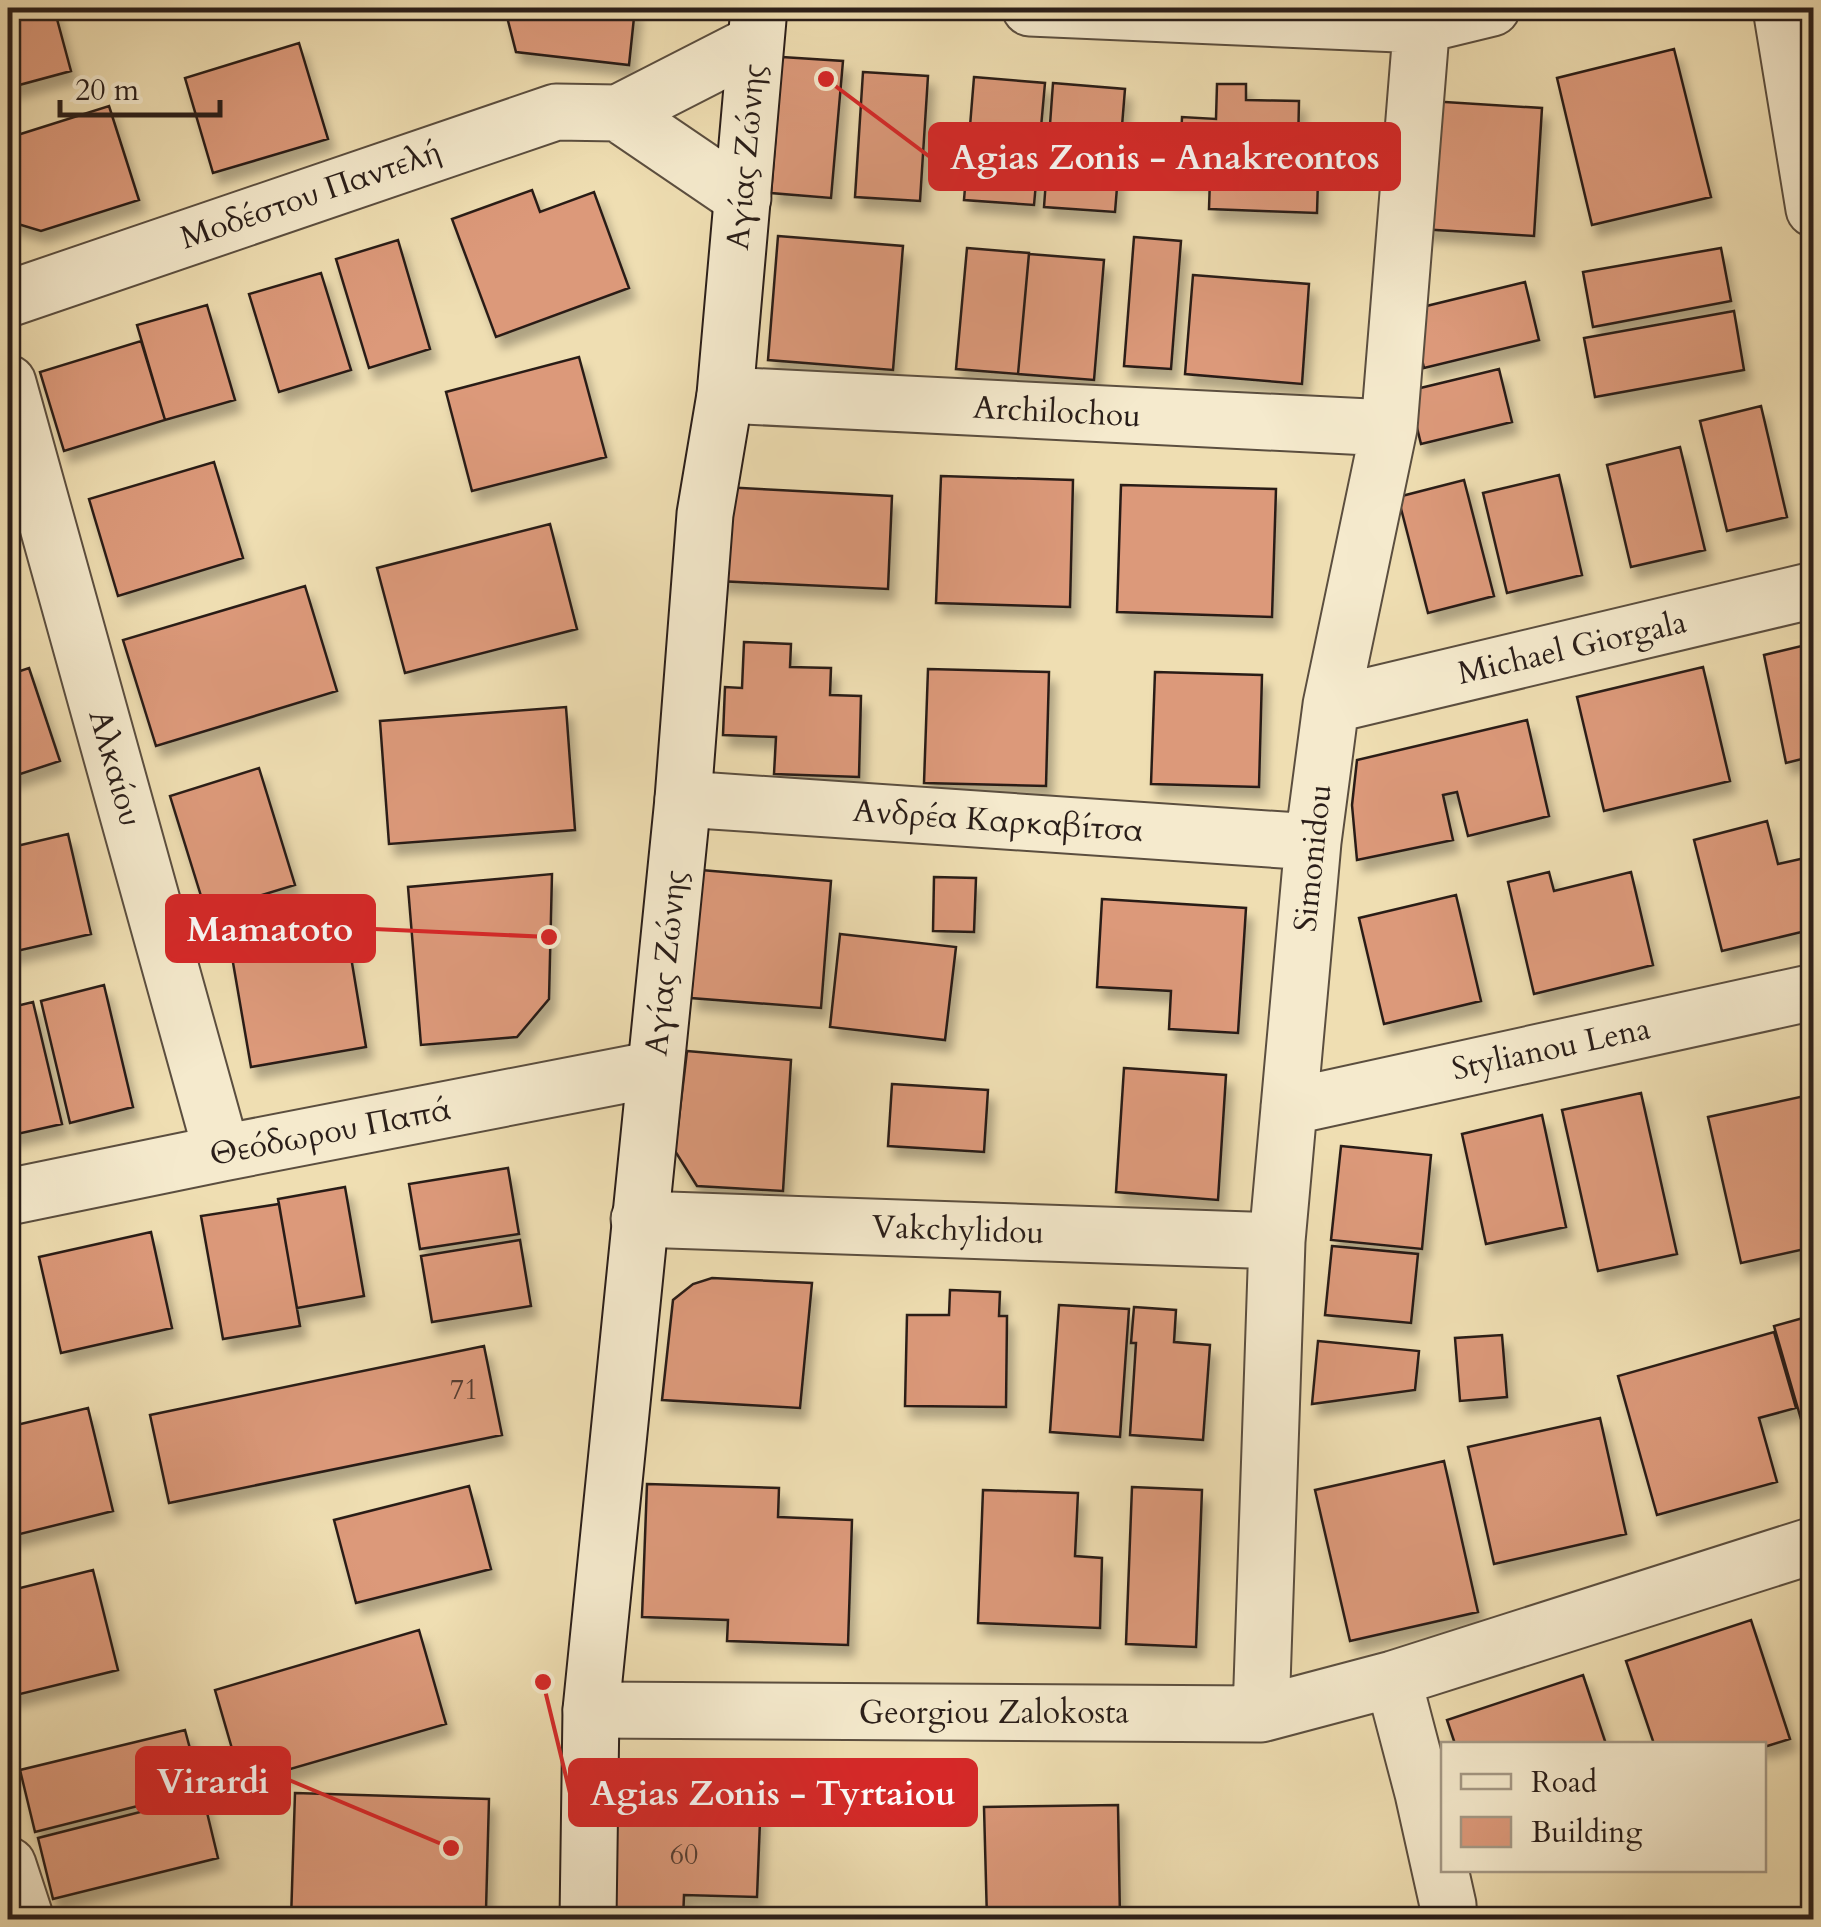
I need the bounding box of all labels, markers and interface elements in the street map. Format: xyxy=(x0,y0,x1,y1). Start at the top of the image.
scale bar xyxy=(60,55,220,117)
street label: Αγίας Ζώνης xyxy=(716,62,776,252)
text: 20 m xyxy=(75,70,140,111)
callout: Agias Zonis - Anakreontos xyxy=(930,124,1399,189)
street label: Μοδέστου Παντελή xyxy=(174,130,448,260)
text: Agias Zonis - Anakreontos xyxy=(950,134,1380,182)
street label: Archilochou xyxy=(972,386,1142,438)
street label: Michael Giorgala xyxy=(1453,600,1691,696)
street label: Αλκαίου xyxy=(77,705,153,831)
street label: Simonidou xyxy=(1283,782,1343,934)
street label: Ανδρέα Καρκαβίτσα xyxy=(852,789,1144,853)
street label: Αγίας Ζώνης xyxy=(634,868,698,1058)
callout: Mamatoto xyxy=(167,896,374,961)
text: Mamatoto xyxy=(187,906,353,954)
street label: Stylianou Lena xyxy=(1448,1006,1654,1091)
street label: Θεόδωρου Παπά xyxy=(206,1087,456,1177)
street label: Vakchylidou xyxy=(871,1205,1045,1255)
house number: 71 xyxy=(450,1371,478,1409)
street label: Georgiou Zalokosta xyxy=(859,1691,1129,1735)
legend xyxy=(1441,1742,1766,1872)
callout: Virardi xyxy=(137,1748,289,1813)
text: Virardi xyxy=(157,1758,269,1806)
callout: Agias Zonis - Tyrtaiou xyxy=(570,1760,976,1825)
text: Road xyxy=(1531,1762,1597,1803)
text: Agias Zonis - Tyrtaiou xyxy=(590,1770,956,1818)
text: Building xyxy=(1531,1812,1642,1853)
house number: 60 xyxy=(670,1836,698,1874)

